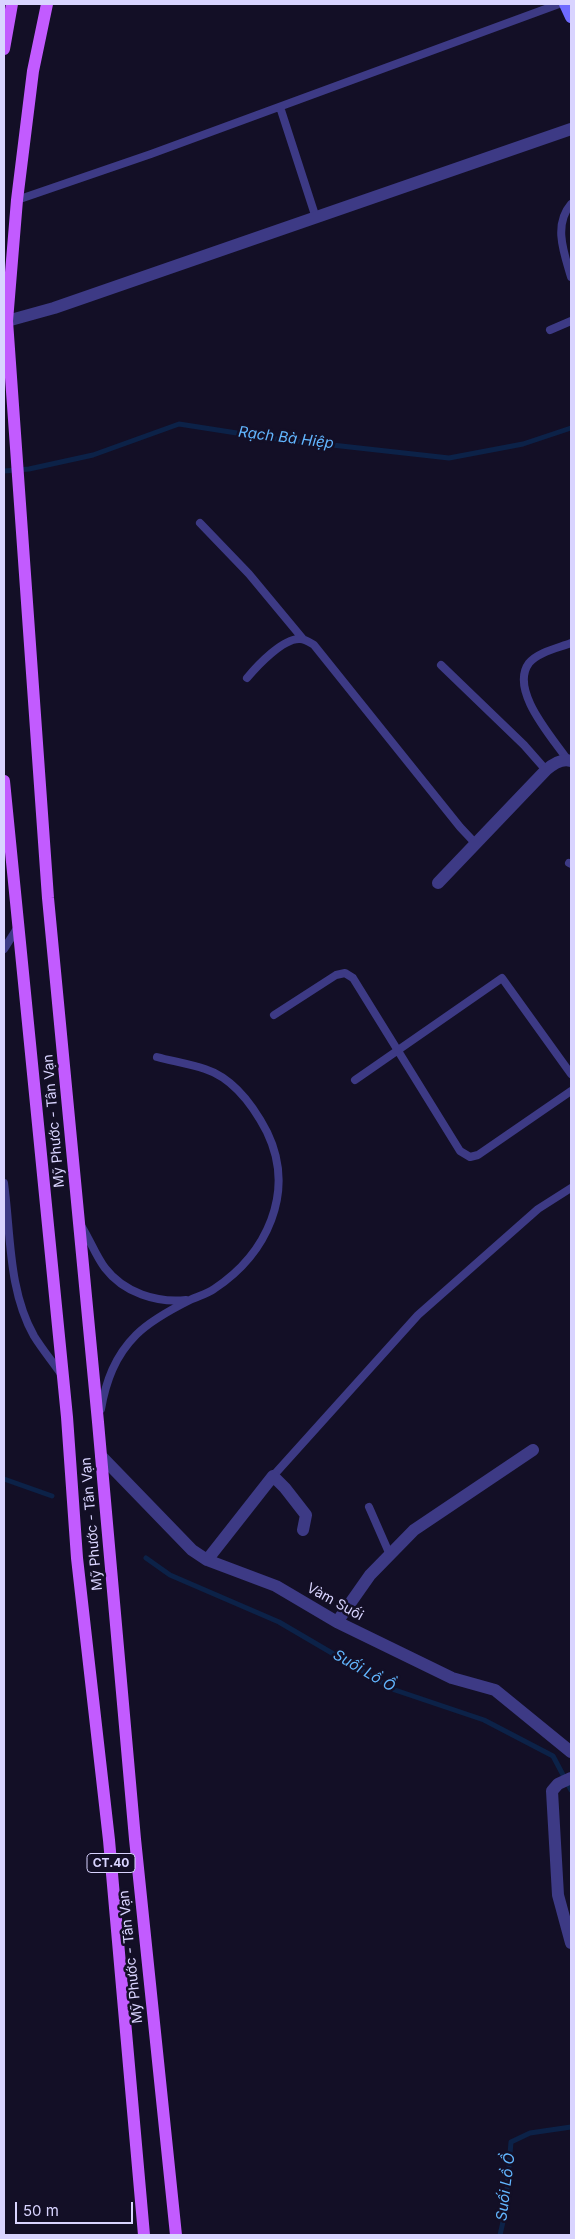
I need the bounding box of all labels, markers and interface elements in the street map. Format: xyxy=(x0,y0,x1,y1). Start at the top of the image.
water label: Rạch Bà Hiệp xyxy=(237,423,335,453)
street label: Mỹ Phước - Tân Vạn xyxy=(40,1054,68,1188)
street label: Mỹ Phước - Tân Vạn xyxy=(78,1457,106,1591)
street label: Vàm Suối xyxy=(304,1580,366,1624)
water label: Suối Lồ Ồ xyxy=(330,1646,398,1696)
road number: CT.40 xyxy=(87,1854,135,1872)
street label: Mỹ Phước - Tân Vạn xyxy=(116,1890,146,2024)
water label: Suối Lồ Ồ xyxy=(493,2152,519,2222)
scale bar xyxy=(18,2192,135,2224)
text: 50 m xyxy=(23,2201,59,2220)

